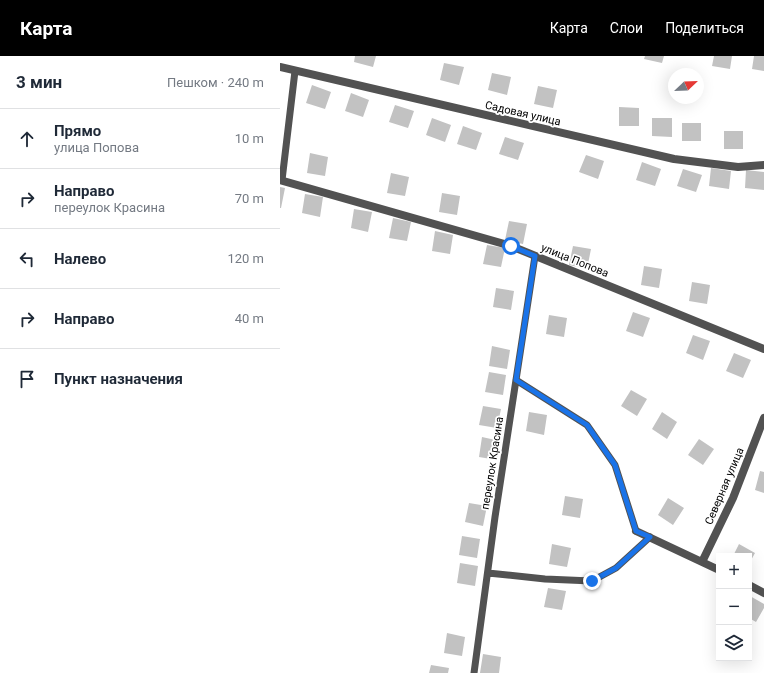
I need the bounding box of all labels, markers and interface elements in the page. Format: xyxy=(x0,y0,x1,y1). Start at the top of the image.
text: Карта xyxy=(20,17,72,40)
text: Карта xyxy=(550,20,588,36)
text: Слои xyxy=(610,20,643,36)
text: Поделиться xyxy=(665,20,744,36)
north arrow xyxy=(668,68,704,104)
text: 3 мин xyxy=(16,72,62,92)
text: Пешком · 240 m xyxy=(167,75,264,90)
street label: Садовая улица xyxy=(484,98,562,129)
text: Прямо xyxy=(54,122,101,140)
icon: ahead xyxy=(16,128,38,150)
text: 10 m xyxy=(235,131,264,146)
text: улица Попова xyxy=(54,140,139,155)
text: Направо xyxy=(54,182,115,200)
icon: right xyxy=(16,188,38,210)
text: 70 m xyxy=(235,191,264,206)
text: переулок Красина xyxy=(54,200,165,215)
route start xyxy=(502,237,520,255)
street label: улица Попова xyxy=(539,241,611,280)
icon: left xyxy=(16,248,38,270)
text: Налево xyxy=(54,250,106,268)
text: 120 m xyxy=(227,251,264,266)
icon: right xyxy=(16,308,38,330)
text: Направо xyxy=(54,310,115,328)
text: 40 m xyxy=(235,311,264,326)
icon: arrive xyxy=(16,368,38,390)
text: Пункт назначения xyxy=(54,370,183,388)
street label: переулок Красина xyxy=(479,416,506,510)
street label: Северная улица xyxy=(702,446,747,527)
map controls xyxy=(716,553,752,661)
button: + xyxy=(716,553,752,589)
route end xyxy=(583,572,601,590)
button: − xyxy=(716,589,752,625)
button: layers xyxy=(716,625,752,661)

